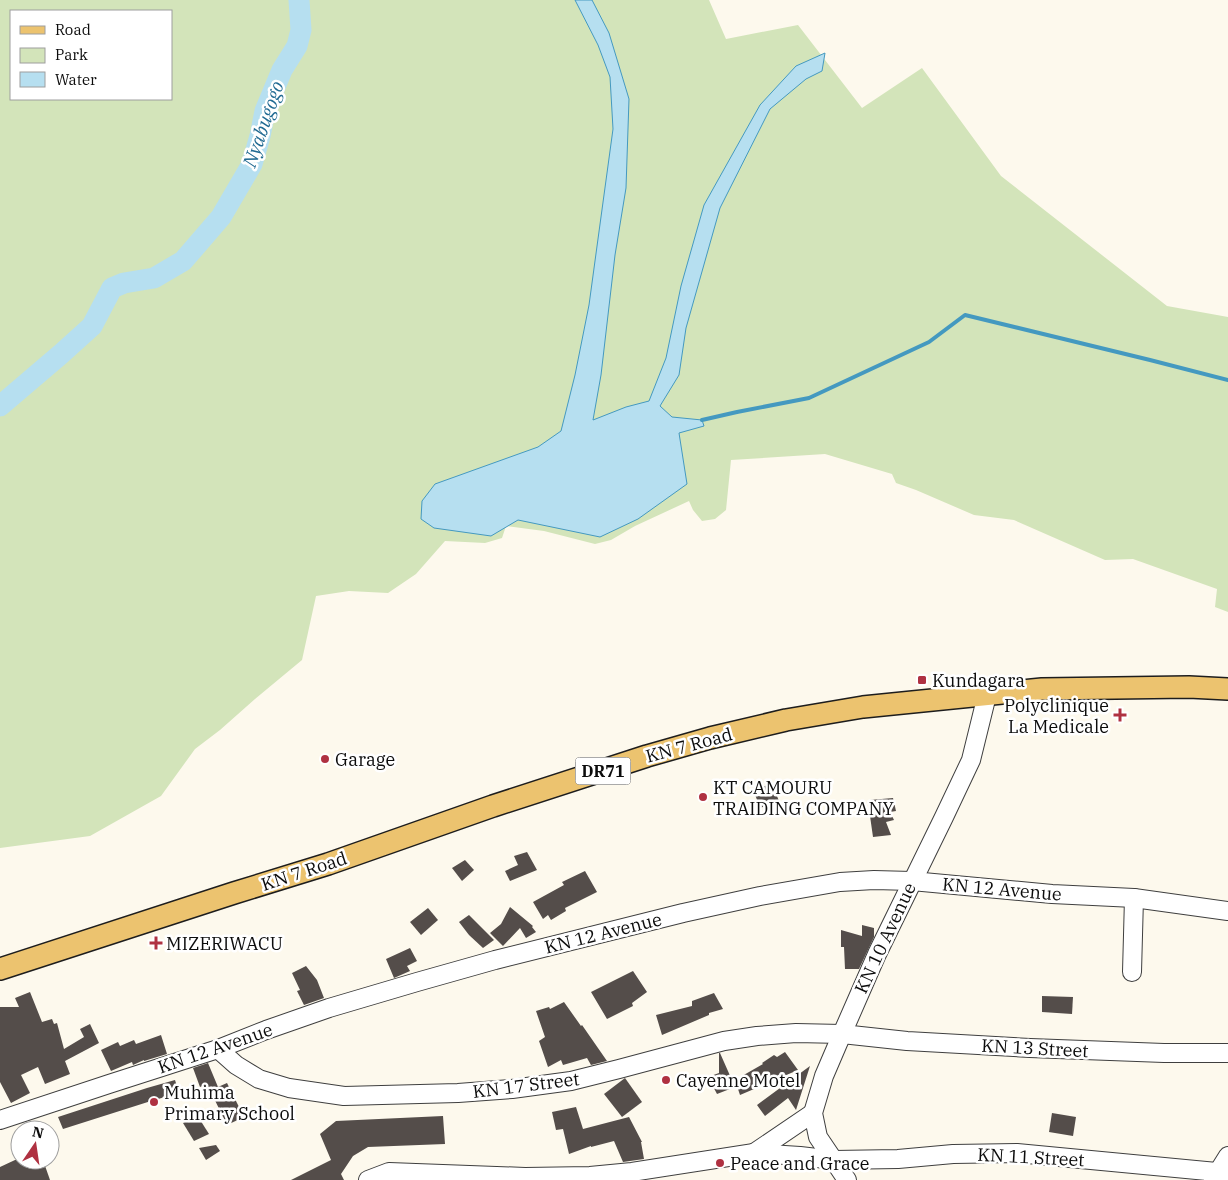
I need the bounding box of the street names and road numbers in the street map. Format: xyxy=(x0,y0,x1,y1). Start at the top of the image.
street label: KN 7 Road xyxy=(643,722,735,768)
road number: DR71 xyxy=(576,758,630,784)
street label: KN 7 Road xyxy=(258,846,350,896)
street label: KN 12 Avenue xyxy=(941,872,1063,906)
street label: KN 10 Avenue xyxy=(849,879,921,997)
street label: KN 12 Avenue xyxy=(542,907,664,959)
street label: KN 12 Avenue xyxy=(155,1018,275,1078)
street label: KN 13 Street xyxy=(981,1034,1089,1062)
street label: KN 17 Street xyxy=(471,1067,581,1103)
street label: KN 11 Street xyxy=(977,1143,1085,1171)

